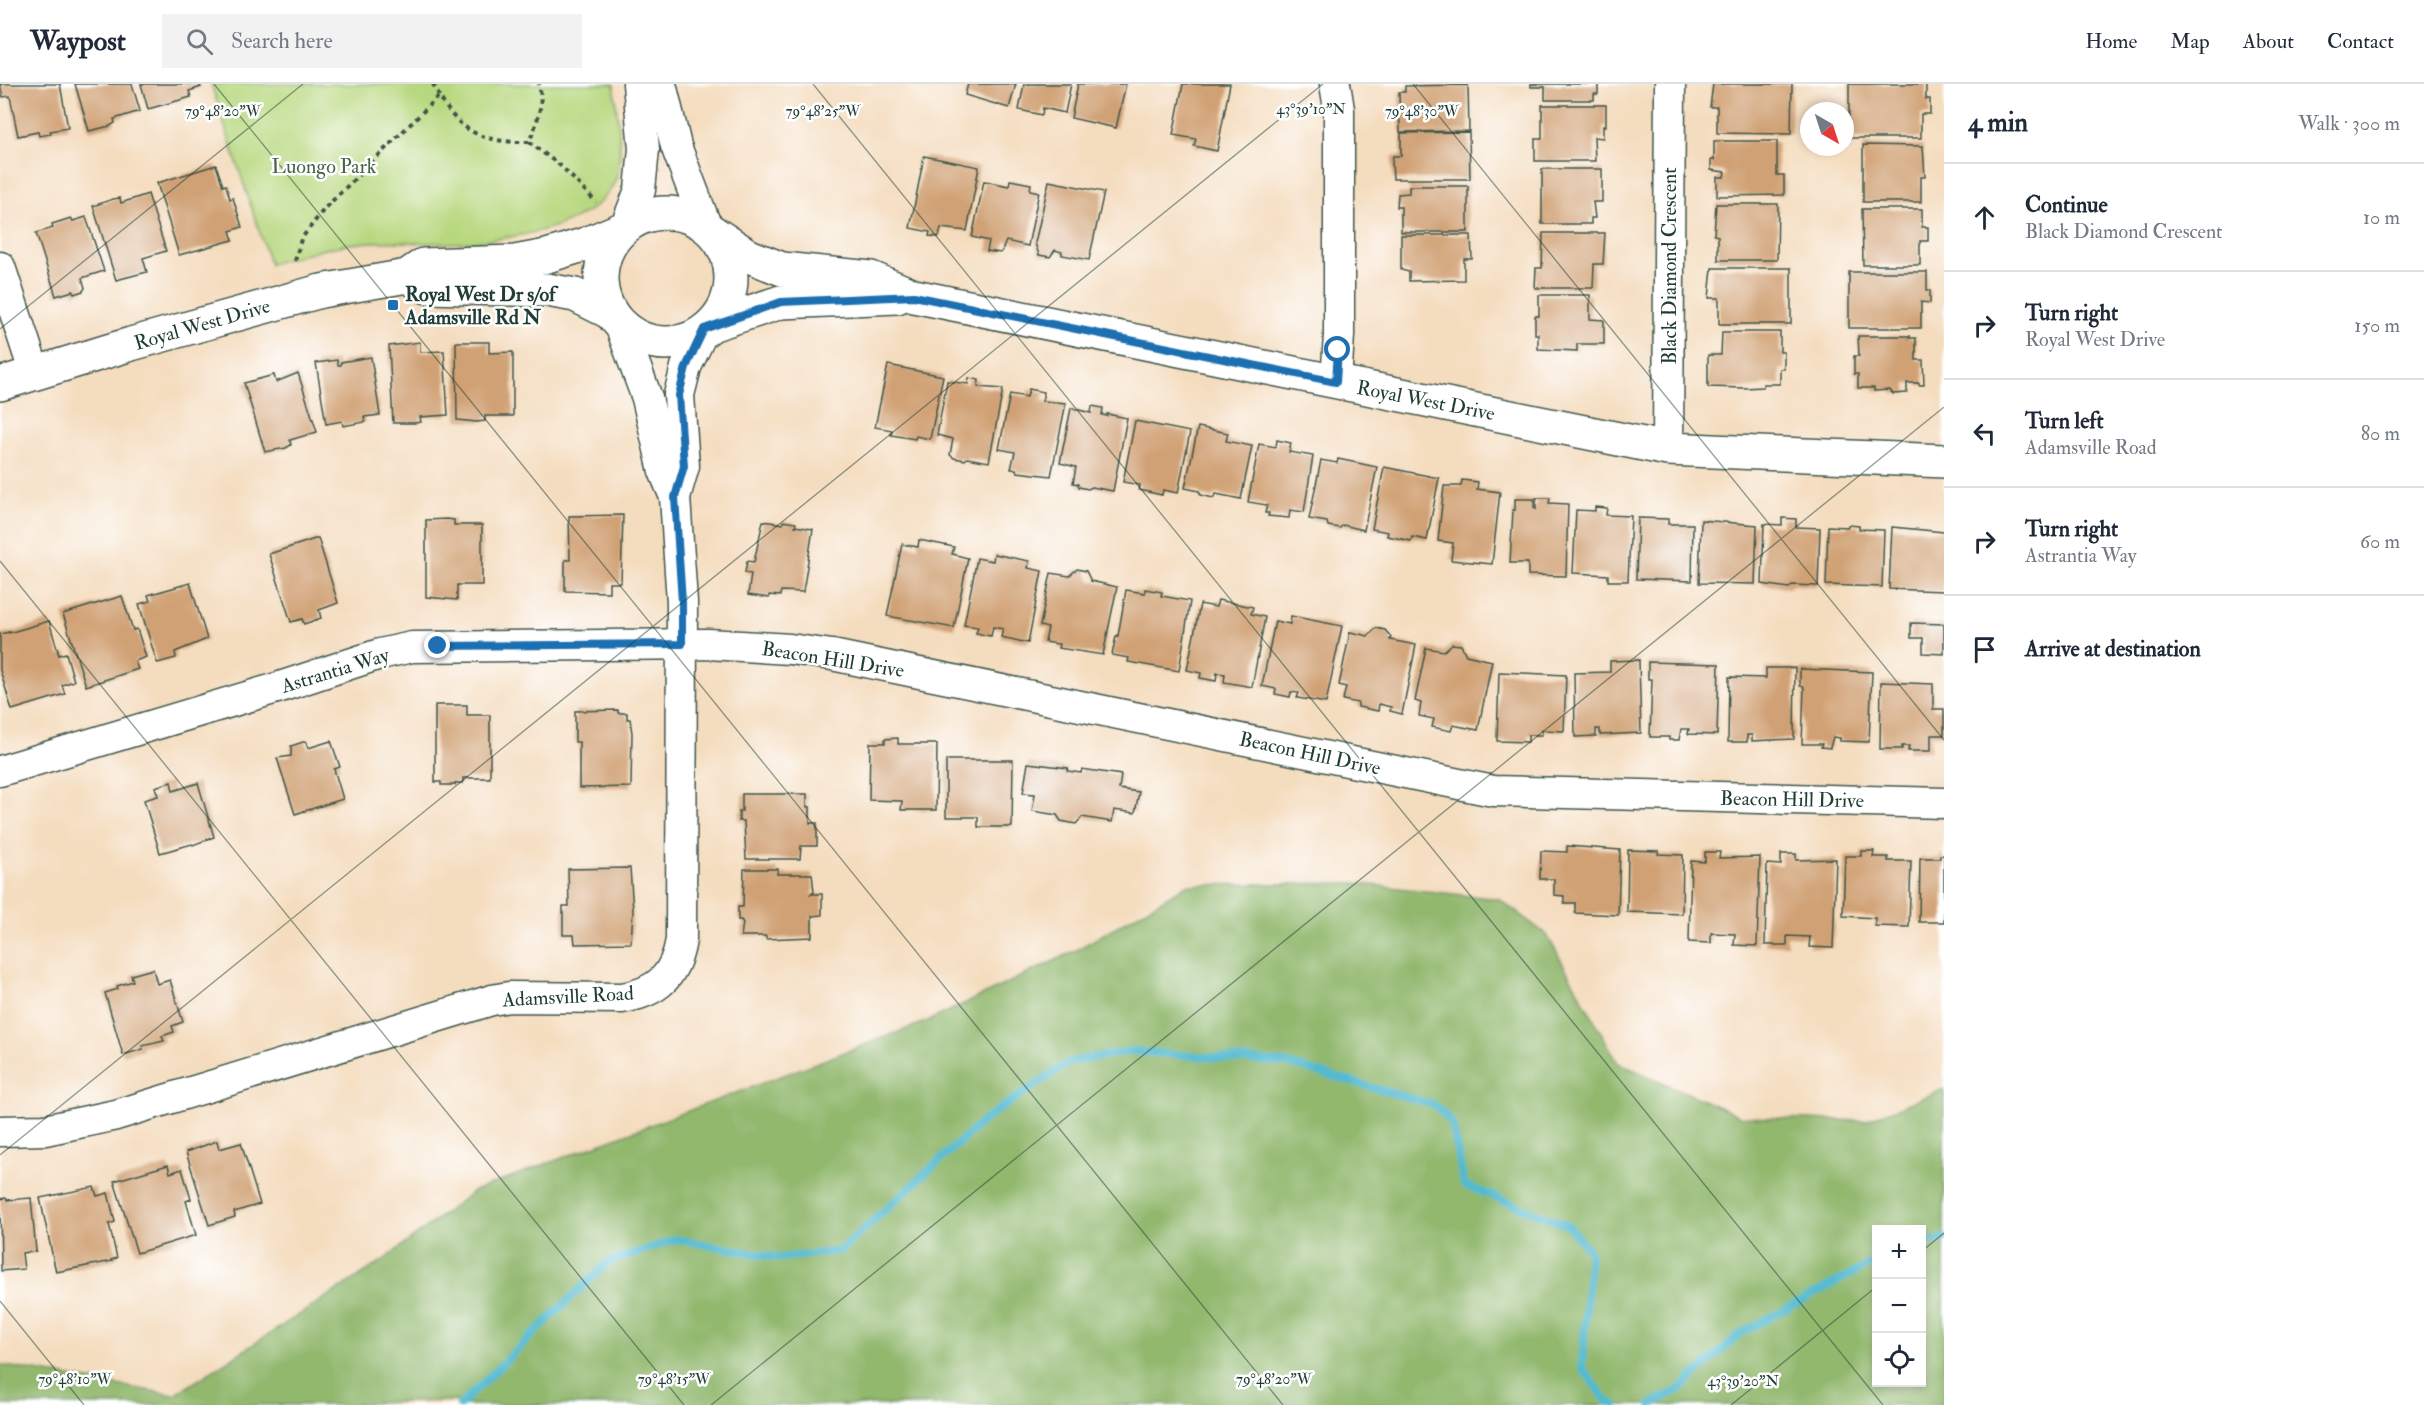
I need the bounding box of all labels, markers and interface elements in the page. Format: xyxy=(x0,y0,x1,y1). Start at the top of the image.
search box xyxy=(162,14,582,68)
text: Waypost xyxy=(30,24,126,59)
icon: search xyxy=(183,25,216,58)
text: Search here xyxy=(231,27,333,55)
text: Home xyxy=(2085,28,2137,55)
text: Map xyxy=(2170,28,2210,55)
text: About xyxy=(2243,28,2294,55)
text: Contact xyxy=(2327,28,2394,55)
text: 43°39'10"N xyxy=(1276,100,1346,119)
text: 79°48'20"W xyxy=(185,102,262,121)
text: 79°48'25"W xyxy=(786,102,861,121)
text: 79°48'30"W xyxy=(1385,102,1460,121)
north arrow xyxy=(1800,102,1854,156)
text: 4 min xyxy=(1968,107,2028,139)
text: Walk · 300 m xyxy=(2298,111,2400,136)
park label: Luongo Park xyxy=(272,154,377,179)
street label: Black Diamond Crescent xyxy=(1657,167,1682,365)
text: Continue xyxy=(2025,191,2108,219)
icon: ahead xyxy=(1968,201,2001,234)
text: 10 m xyxy=(2363,205,2400,230)
text: Black Diamond Crescent xyxy=(2025,219,2223,244)
place label: Royal West Dr s/of Adamsville Rd N xyxy=(404,282,559,330)
street label: Royal West Drive xyxy=(131,293,273,356)
marker: Royal West Dr s/of Adamsville Rd N xyxy=(386,298,400,312)
text: Turn right xyxy=(2025,299,2118,327)
icon: right xyxy=(1968,309,2001,342)
text: 150 m xyxy=(2354,313,2400,338)
text: Royal West Drive xyxy=(2025,327,2165,352)
route start xyxy=(1324,336,1350,362)
street label: Royal West Drive xyxy=(1355,375,1497,426)
text: Turn left xyxy=(2025,407,2104,435)
icon: left xyxy=(1968,417,2001,450)
text: 80 m xyxy=(2361,421,2400,446)
text: Adamsville Road xyxy=(2025,435,2157,460)
text: Turn right xyxy=(2025,515,2118,543)
icon: right xyxy=(1968,525,2001,558)
text: 60 m xyxy=(2360,529,2400,554)
text: Astrantia Way xyxy=(2025,543,2137,568)
route end xyxy=(424,632,450,658)
icon: arrive xyxy=(1968,633,2001,666)
text: Arrive at destination xyxy=(2025,635,2201,663)
street label: Beacon Hill Drive xyxy=(760,636,906,683)
street label: Astrantia Way xyxy=(277,642,393,699)
street label: Beacon Hill Drive xyxy=(1237,726,1383,781)
street label: Beacon Hill Drive xyxy=(1720,786,1864,813)
street label: Adamsville Road xyxy=(501,981,635,1012)
map controls xyxy=(1872,1225,1926,1387)
button: + xyxy=(1872,1225,1926,1279)
button: − xyxy=(1872,1279,1926,1333)
button: locate xyxy=(1872,1333,1926,1387)
text: 79°48'10"W xyxy=(38,1370,113,1389)
text: 79°48'15"W xyxy=(638,1370,711,1389)
text: 79°48'20"W xyxy=(1236,1370,1313,1389)
text: 43°39'20"N xyxy=(1707,1372,1779,1391)

